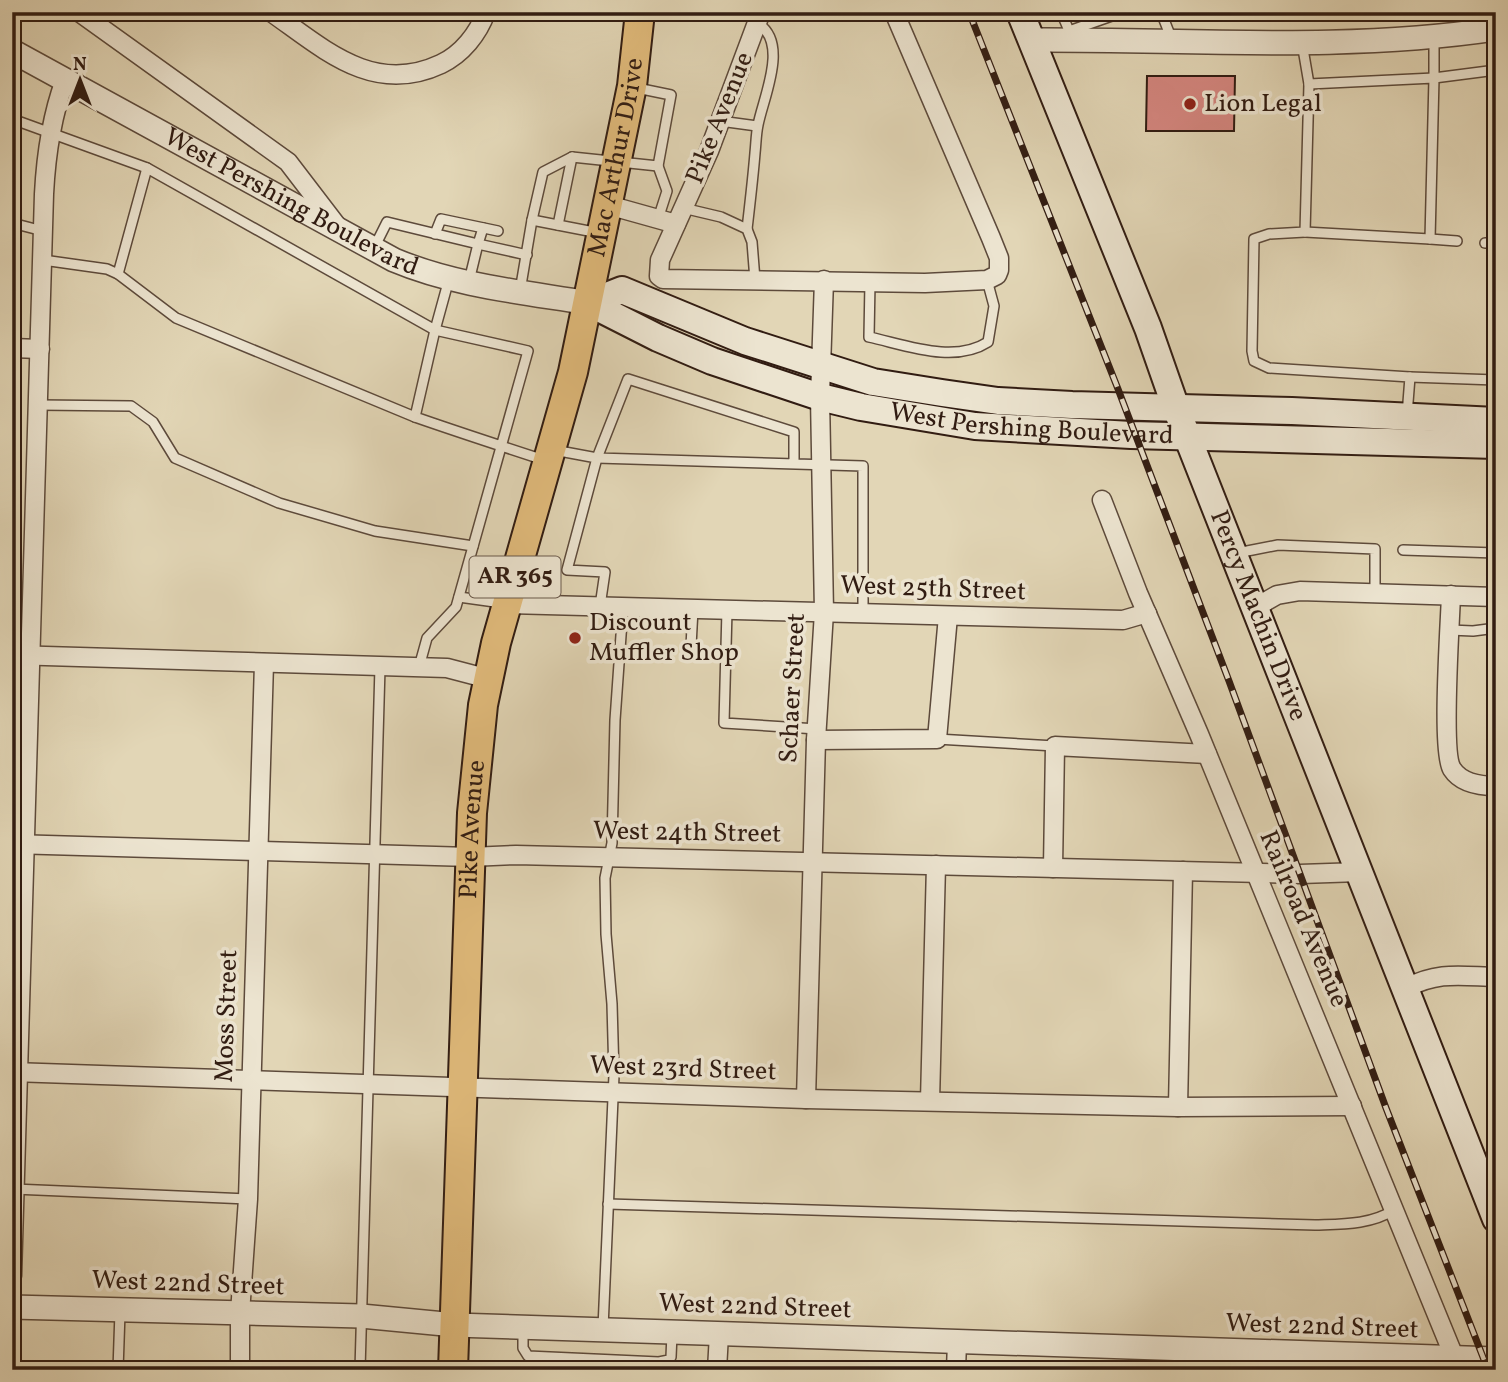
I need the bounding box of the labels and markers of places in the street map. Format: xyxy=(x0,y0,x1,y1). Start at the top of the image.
place label: Lion Legal xyxy=(1204,86,1322,122)
marker: Lion Legal xyxy=(1182,96,1198,112)
place label: Discount Muffler Shop xyxy=(589,605,739,671)
marker: Discount Muffler Shop xyxy=(567,630,583,646)

